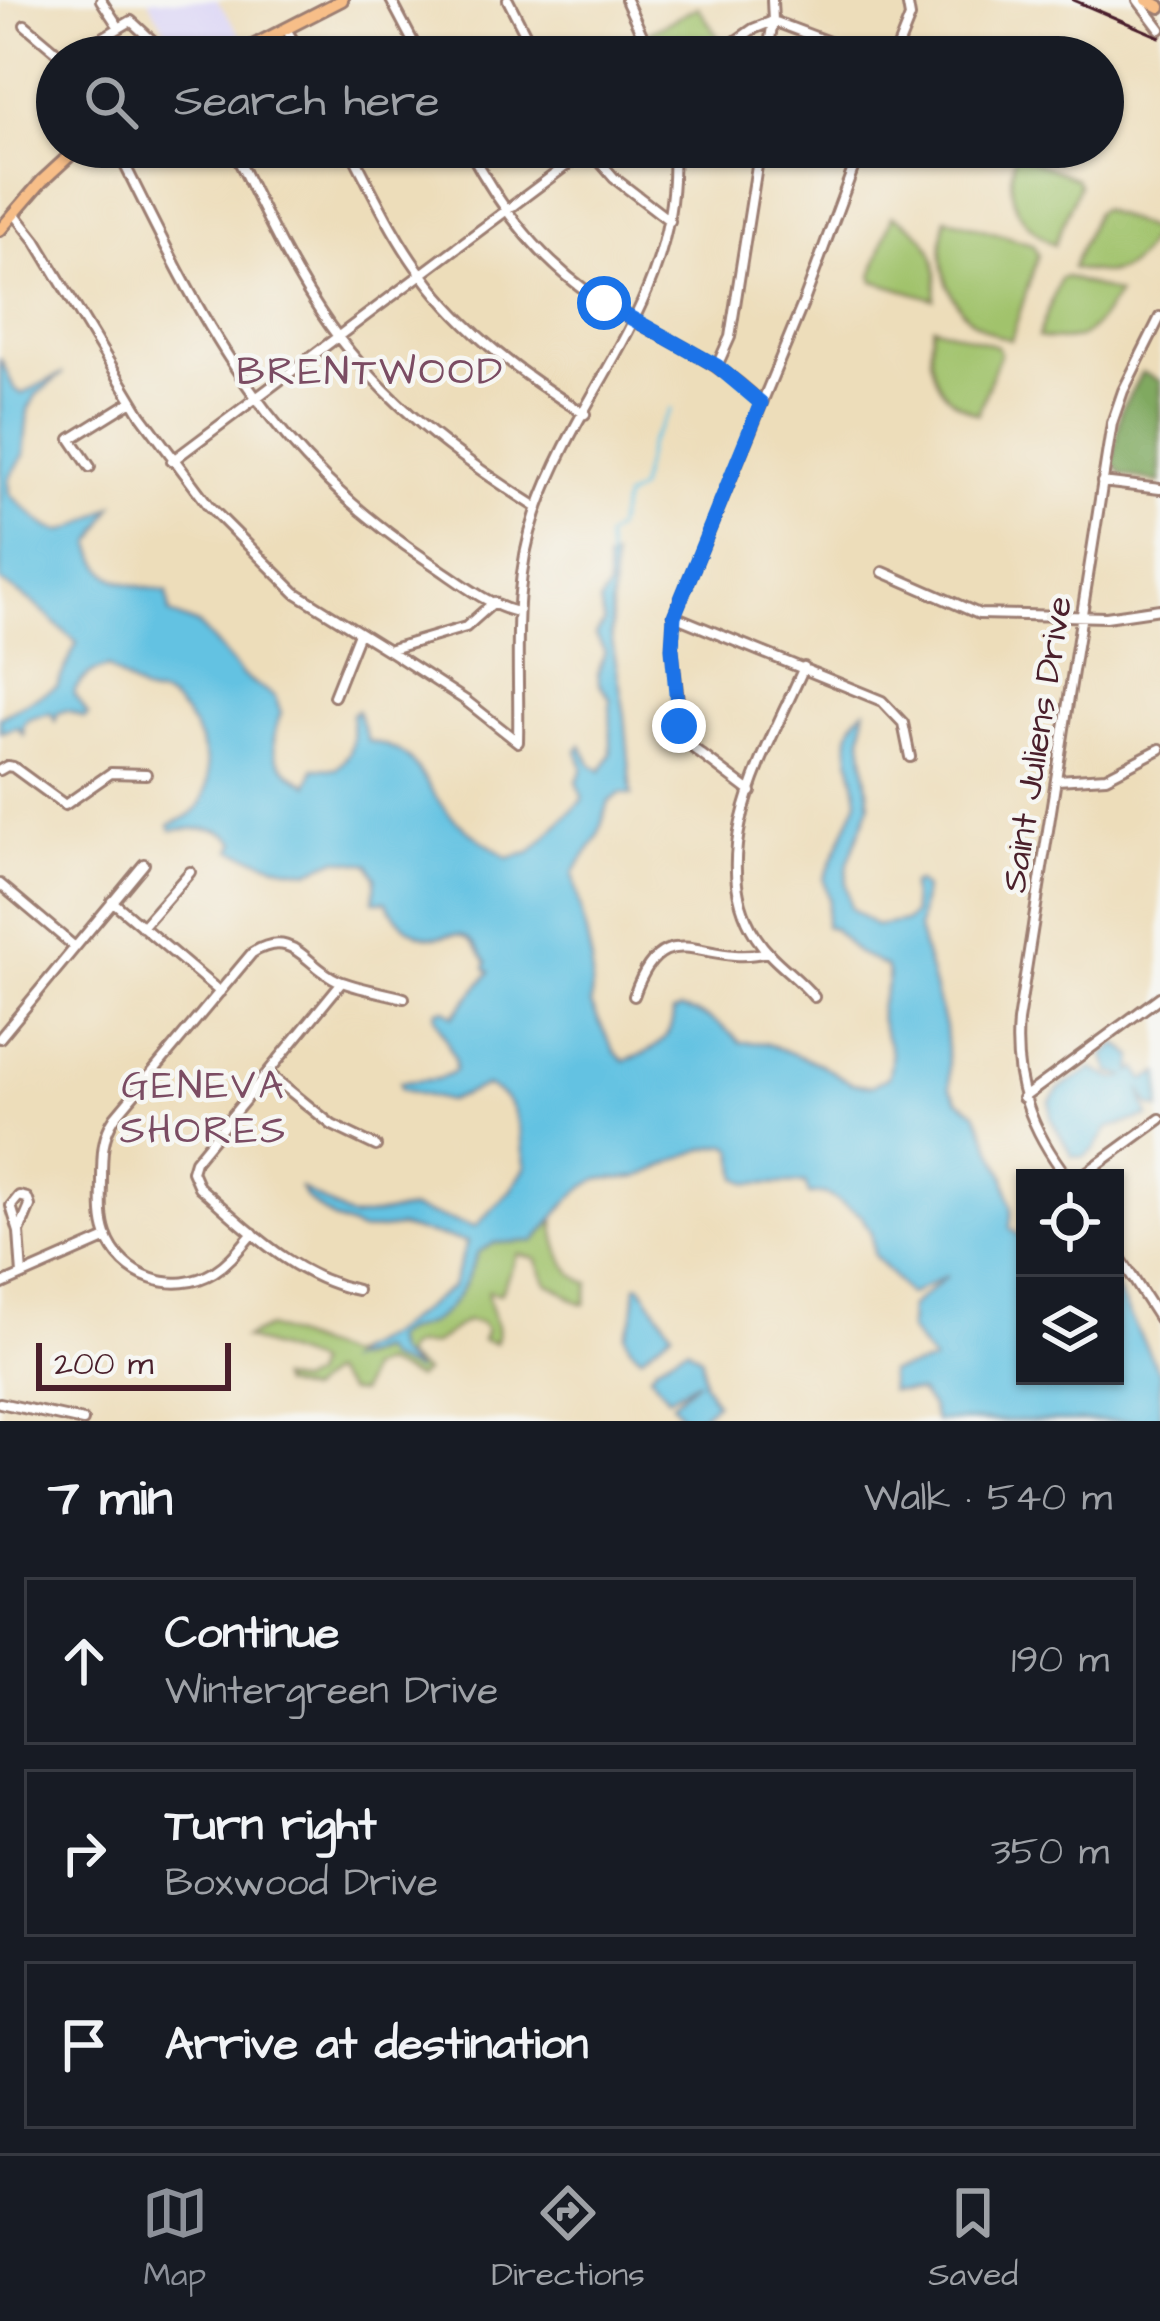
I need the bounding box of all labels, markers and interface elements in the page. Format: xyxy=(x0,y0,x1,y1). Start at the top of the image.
search box xyxy=(36,36,1124,168)
icon: search xyxy=(78,69,144,135)
text: Search here xyxy=(174,71,440,133)
route start xyxy=(577,276,631,330)
district label: BRENTWOOD xyxy=(237,346,505,400)
street label: Saint Juliens Drive xyxy=(989,593,1086,896)
route end xyxy=(652,699,706,753)
district label: GENEVA SHORES xyxy=(120,1060,288,1159)
map controls xyxy=(1016,1169,1124,1385)
button: locate xyxy=(1016,1169,1124,1277)
button: layers xyxy=(1016,1277,1124,1385)
scale bar xyxy=(36,1337,231,1390)
text: 200 m xyxy=(54,1341,153,1387)
text: 7 min xyxy=(48,1464,173,1535)
text: Walk · 540 m xyxy=(864,1472,1112,1526)
text: Continue xyxy=(165,1603,339,1665)
icon: ahead xyxy=(51,1628,117,1694)
text: 190 m xyxy=(1011,1634,1109,1688)
text: Wintergreen Drive xyxy=(165,1665,498,1719)
text: Turn right xyxy=(165,1795,377,1857)
icon: right xyxy=(51,1820,117,1886)
text: 350 m xyxy=(991,1826,1109,1880)
text: Boxwood Drive xyxy=(165,1857,438,1911)
icon: arrive xyxy=(51,2012,117,2078)
text: Arrive at destination xyxy=(165,2014,588,2076)
tab: Map xyxy=(142,2180,208,2298)
tab: Directions xyxy=(491,2180,645,2298)
tab: Saved xyxy=(928,2180,1018,2298)

